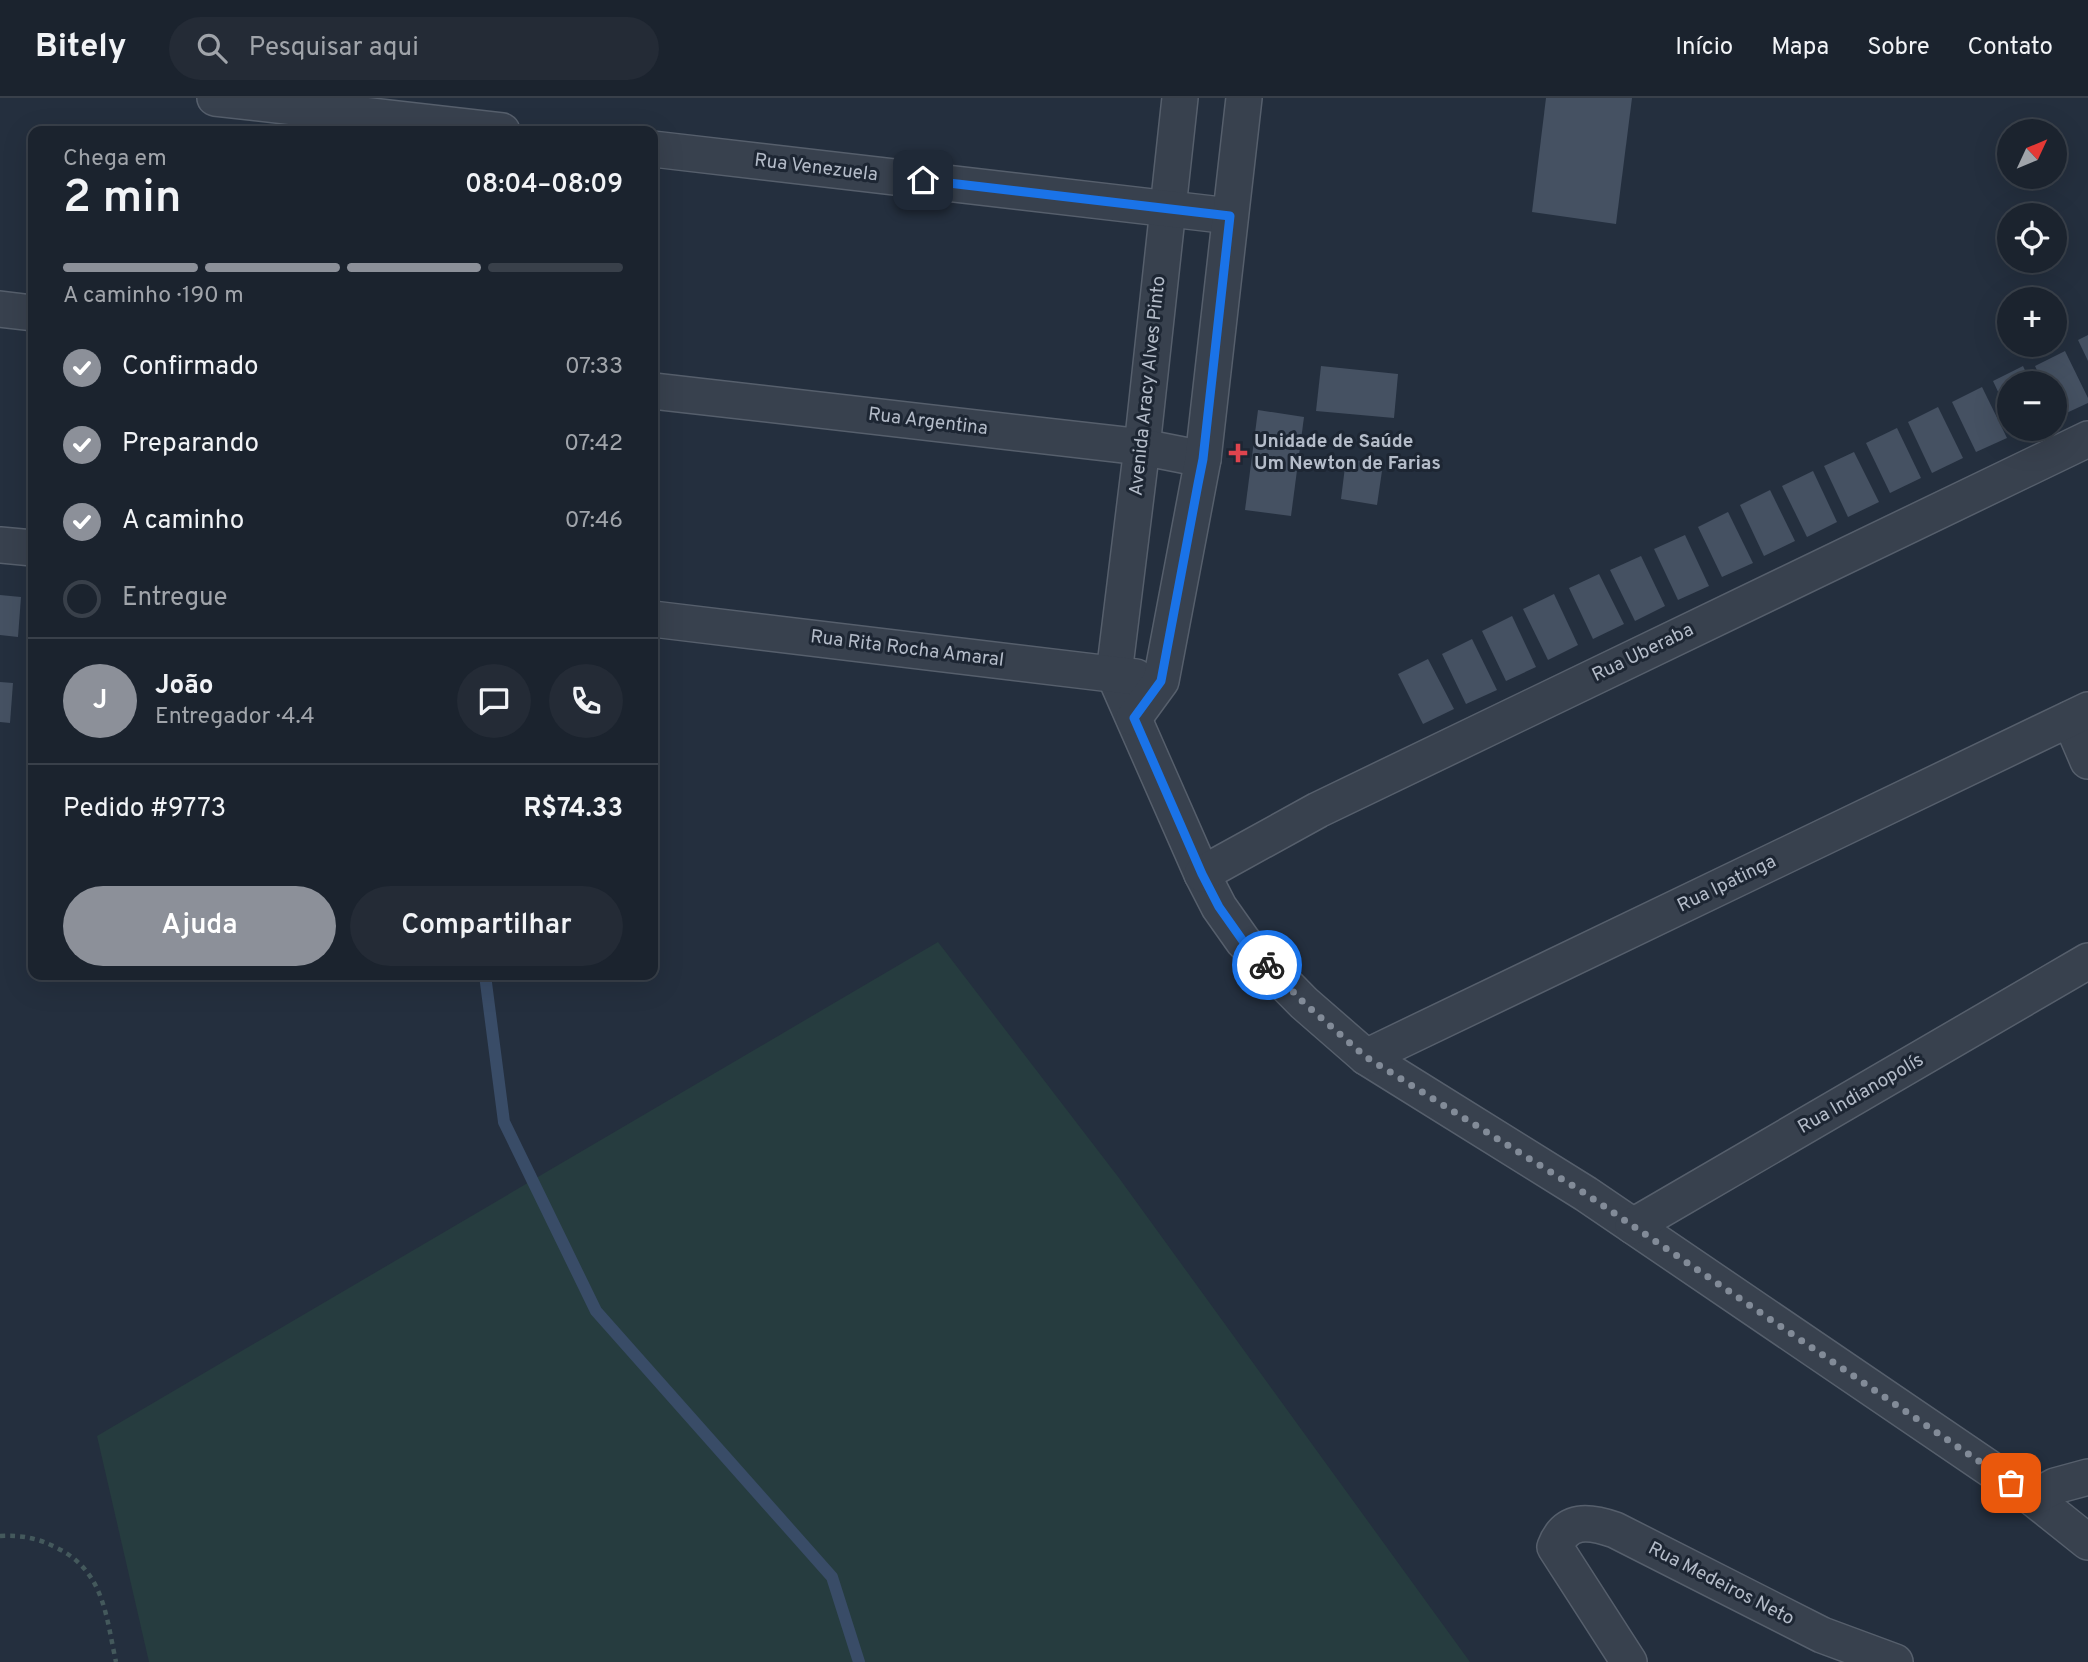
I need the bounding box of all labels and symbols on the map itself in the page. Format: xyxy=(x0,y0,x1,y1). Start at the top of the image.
north arrow xyxy=(1997,119,2067,189)
street label: Rua Venezuela xyxy=(753,149,879,187)
pin xyxy=(893,150,953,210)
street label: Avenida Aracy Alves Pinto xyxy=(1125,275,1171,497)
street label: Rua Argentina xyxy=(867,403,989,441)
place label: Unidade de Saúde Um Newton de Farias xyxy=(1254,430,1441,476)
marker: Unidade de Saúde Um Newton de Farias xyxy=(1228,443,1248,463)
street label: Rua Uberaba xyxy=(1588,618,1698,688)
street label: Rua Rita Rocha Amaral xyxy=(809,625,1005,673)
street label: Rua Ipatinga xyxy=(1674,850,1780,918)
courier xyxy=(1232,930,1302,1000)
street label: Rua Indianopolís xyxy=(1794,1048,1928,1140)
pin xyxy=(1981,1453,2041,1513)
street label: Rua Medeiros Neto xyxy=(1644,1537,1798,1631)

